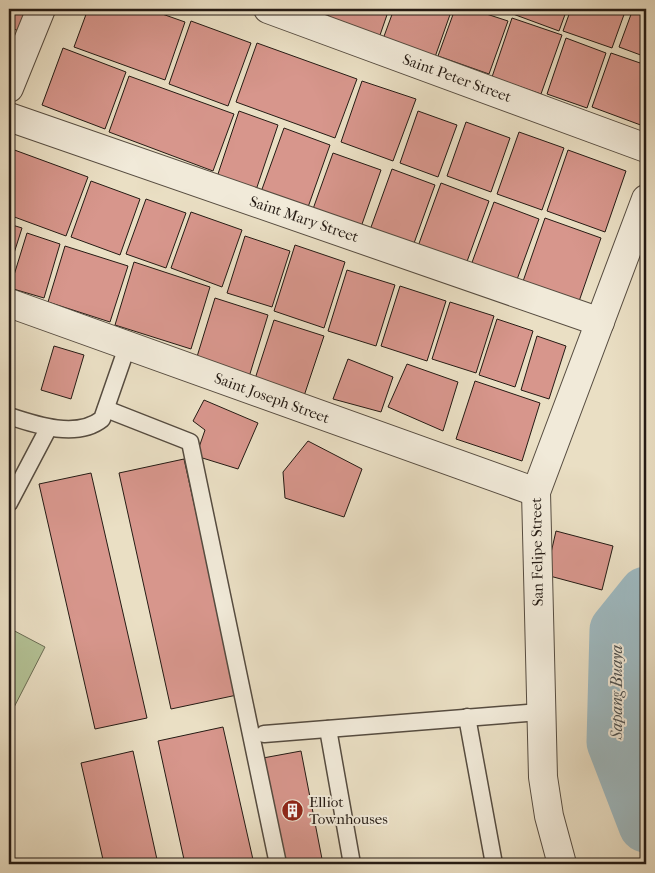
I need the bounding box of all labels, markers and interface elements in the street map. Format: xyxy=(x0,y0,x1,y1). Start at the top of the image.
street label: Saint Peter Street xyxy=(400,50,514,106)
street label: Saint Mary Street xyxy=(247,192,361,246)
street label: Saint Joseph Street xyxy=(212,369,333,427)
street label: San Felipe Street xyxy=(527,497,547,607)
water label: Sapang Buaya xyxy=(607,645,626,740)
place label: Elliot Townhouses xyxy=(309,793,388,828)
building icon: Elliot Townhouses xyxy=(281,799,305,823)

